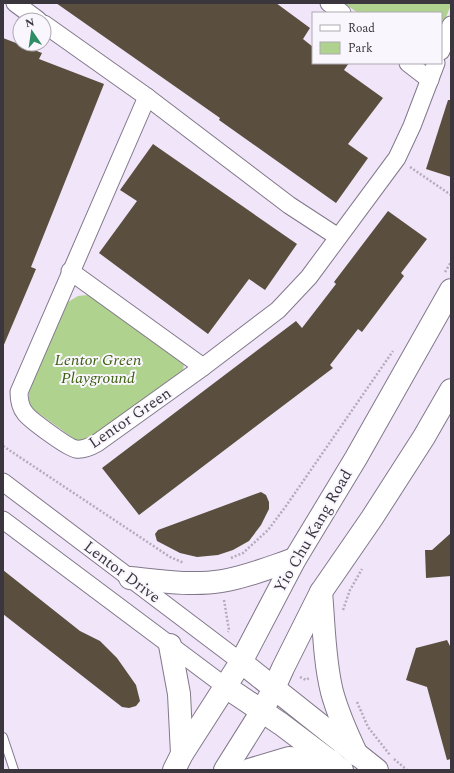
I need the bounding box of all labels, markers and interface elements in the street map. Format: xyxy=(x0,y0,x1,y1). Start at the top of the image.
north arrow xyxy=(12,12,52,52)
legend xyxy=(312,12,442,64)
text: N xyxy=(24,13,36,32)
text: Road xyxy=(348,19,375,38)
text: Park xyxy=(348,39,373,58)
park label: Lentor Green Playground xyxy=(55,348,142,390)
street label: Lentor Green xyxy=(84,381,176,455)
street label: Yio Chu Kang Road xyxy=(268,465,358,597)
street label: Lentor Drive xyxy=(78,535,166,609)

